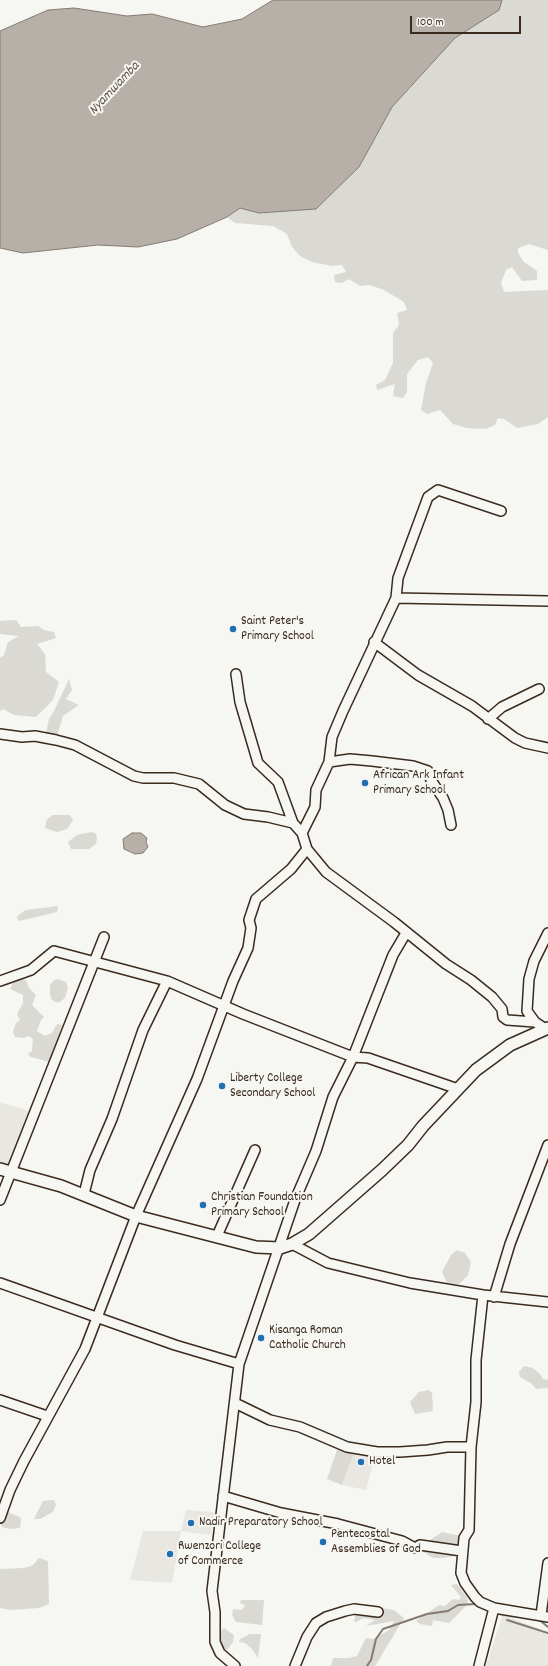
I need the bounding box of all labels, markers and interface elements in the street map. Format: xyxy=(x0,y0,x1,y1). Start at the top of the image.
scale bar xyxy=(412,8,523,34)
text: 100 m xyxy=(417,14,444,31)
water label: Nyamwamba xyxy=(86,59,144,119)
place label: Saint Peter's Primary School xyxy=(241,614,314,645)
marker: Saint Peter's Primary School xyxy=(228,624,238,634)
place label: African Ark Infant Primary School xyxy=(373,768,464,799)
marker: African Ark Infant Primary School xyxy=(360,778,370,788)
place label: Liberty College Secondary School xyxy=(230,1071,315,1102)
marker: Liberty College Secondary School xyxy=(217,1081,227,1091)
place label: Christian Foundation Primary School xyxy=(211,1190,313,1221)
marker: Christian Foundation Primary School xyxy=(198,1200,208,1210)
place label: Kisanga Roman Catholic Church xyxy=(269,1323,346,1354)
marker: Kisanga Roman Catholic Church xyxy=(256,1333,266,1343)
place label: Hotel xyxy=(369,1454,395,1470)
marker: Hotel xyxy=(356,1457,366,1467)
place label: Nadir Preparatory School xyxy=(199,1515,322,1531)
marker: Nadir Preparatory School xyxy=(186,1518,196,1528)
place label: Pentecostal Assemblies of God xyxy=(331,1527,421,1558)
marker: Pentecostal Assemblies of God xyxy=(318,1537,328,1547)
place label: Rwenzori College of Commerce xyxy=(178,1539,261,1570)
marker: Rwenzori College of Commerce xyxy=(165,1549,175,1559)

